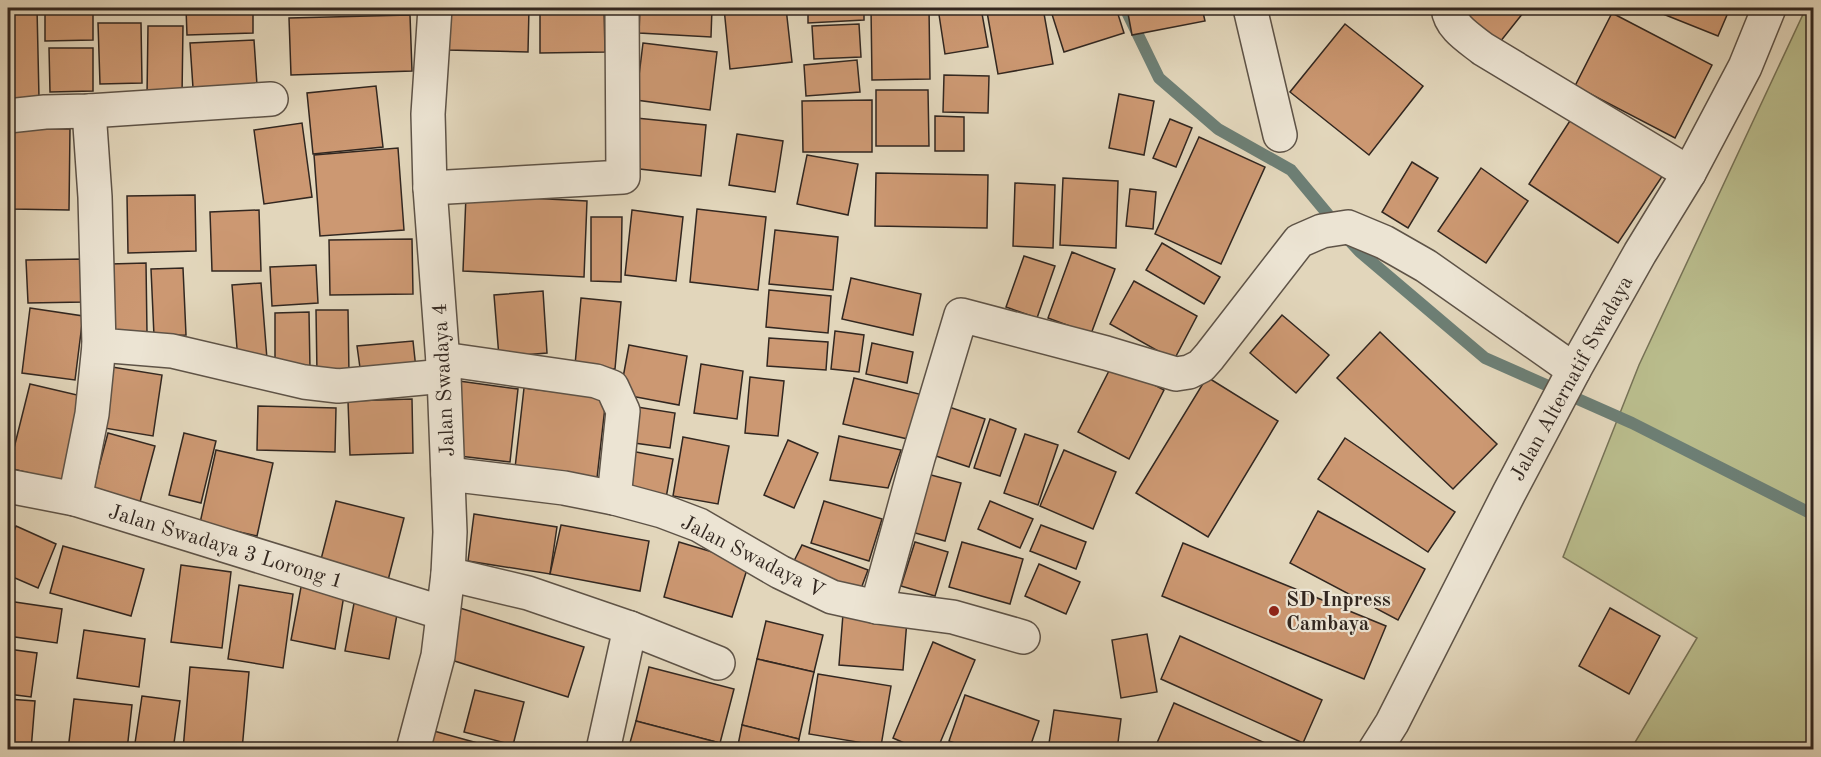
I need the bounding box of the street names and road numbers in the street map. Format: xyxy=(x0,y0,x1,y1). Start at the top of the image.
street label: Jalan Alternatif Swadaya xyxy=(1507,273,1637,485)
street label: Jalan Swadaya 4 xyxy=(430,303,459,457)
street label: Jalan Swadaya 3 Lorong 1 xyxy=(106,502,345,593)
street label: Jalan Swadaya V xyxy=(677,512,827,603)

